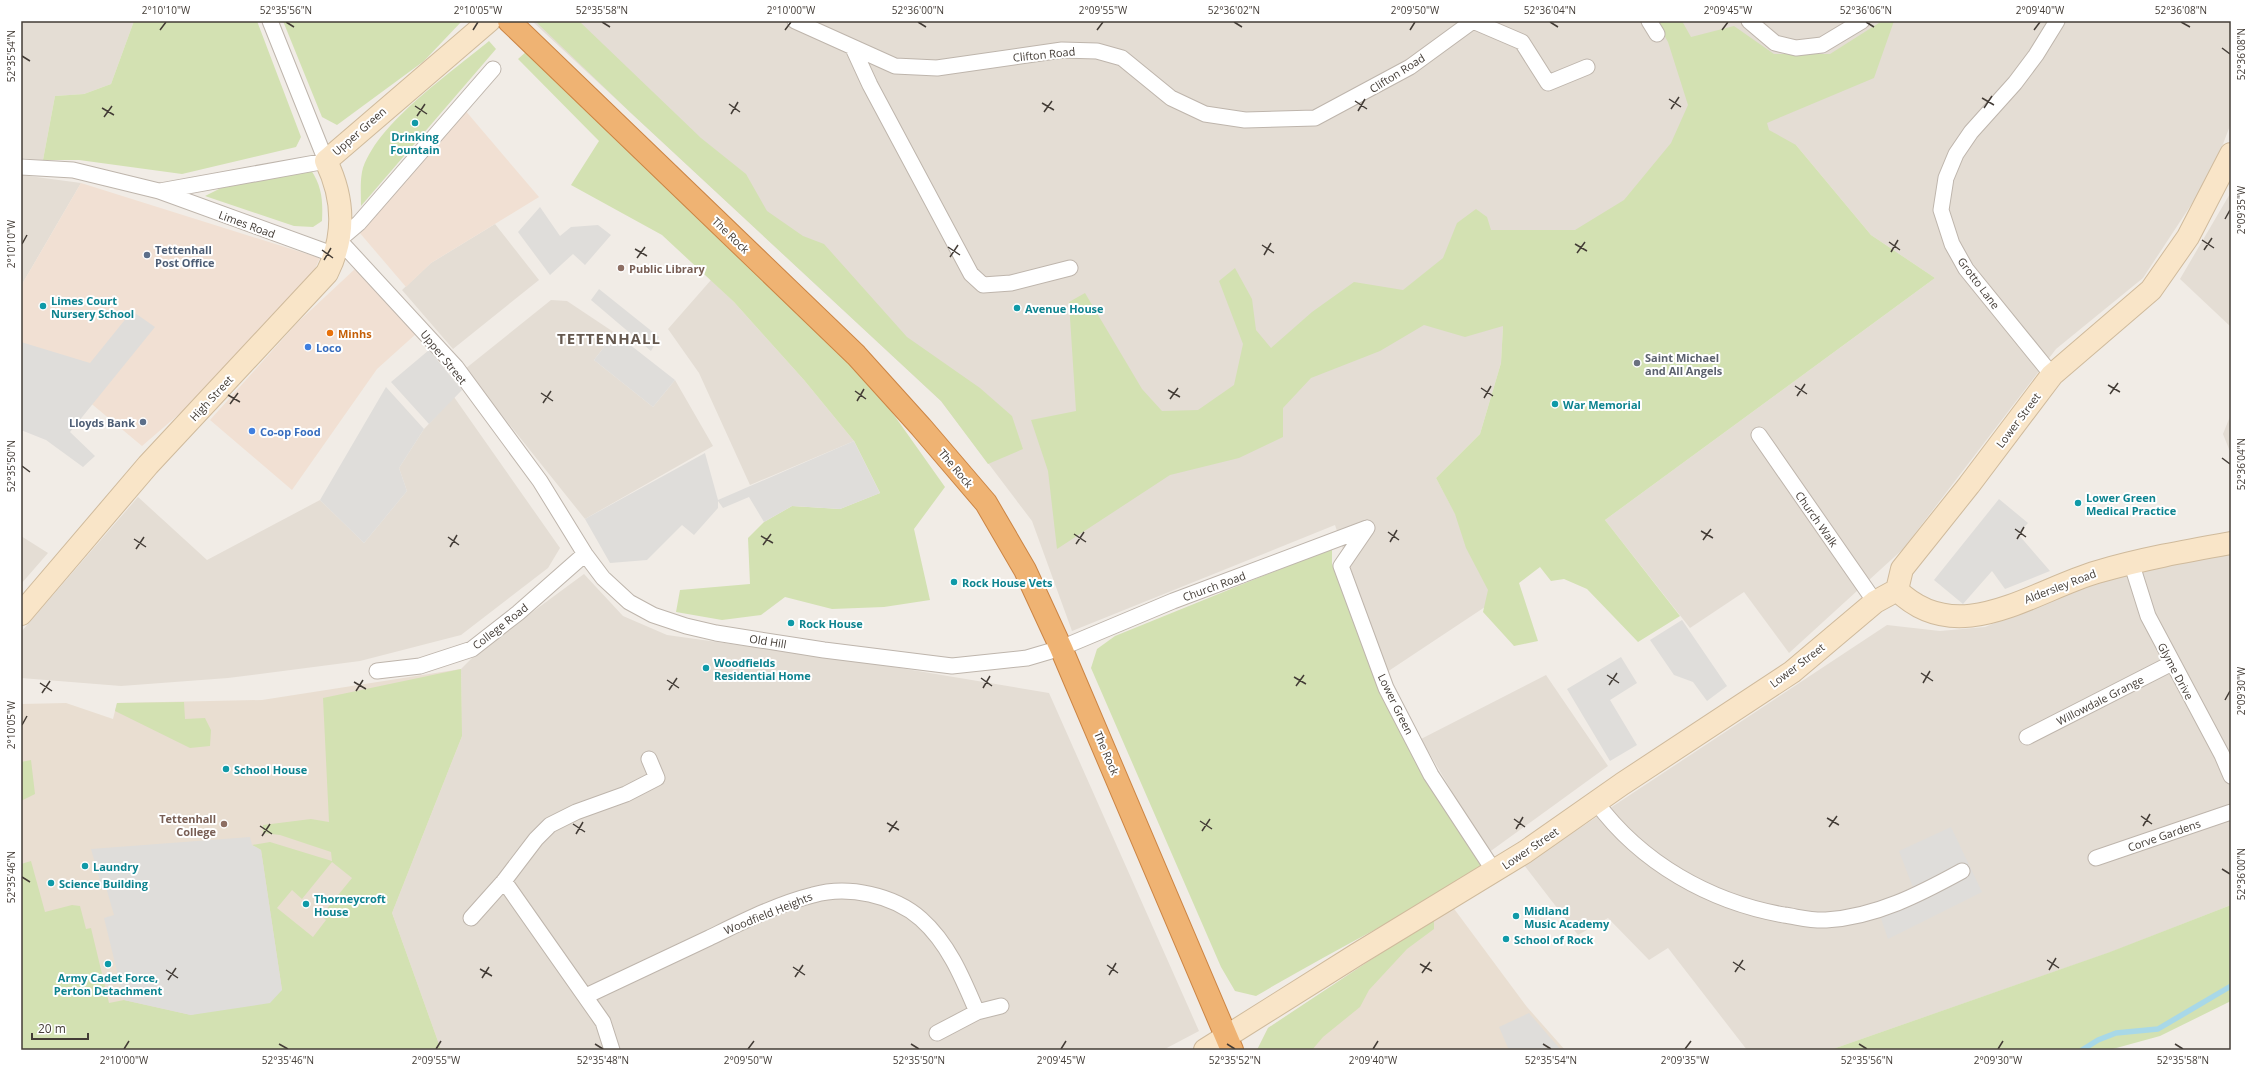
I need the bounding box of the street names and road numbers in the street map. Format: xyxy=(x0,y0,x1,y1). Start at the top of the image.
street label: Clifton Road xyxy=(1012,43,1076,65)
street label: Clifton Road xyxy=(1366,50,1428,96)
street label: Upper Green xyxy=(329,103,389,159)
street label: Limes Road xyxy=(217,207,277,241)
street label: The Rock xyxy=(709,214,753,257)
street label: Grotto Lane xyxy=(1955,254,2003,312)
street label: Upper Street xyxy=(417,327,471,387)
street label: High Street xyxy=(186,372,236,424)
street label: Lower Street xyxy=(1992,389,2044,451)
street label: The Rock xyxy=(935,445,977,491)
street label: Church Walk xyxy=(1792,488,1842,550)
street label: Aldersley Road xyxy=(2022,565,2098,607)
street label: Church Road xyxy=(1180,568,1248,604)
street label: College Road xyxy=(469,600,531,652)
street label: Old Hill xyxy=(748,631,788,651)
street label: Lower Street xyxy=(1766,639,1828,691)
street label: Glyme Drive xyxy=(2155,640,2197,702)
street label: Lower Green xyxy=(1375,671,1417,737)
street label: Willowdale Grange xyxy=(2054,672,2146,728)
street label: The Rock xyxy=(1091,729,1123,777)
street label: Corve Gardens xyxy=(2126,816,2202,854)
street label: Lower Street xyxy=(1499,824,1561,872)
street label: Woodfield Heights xyxy=(722,888,814,938)

